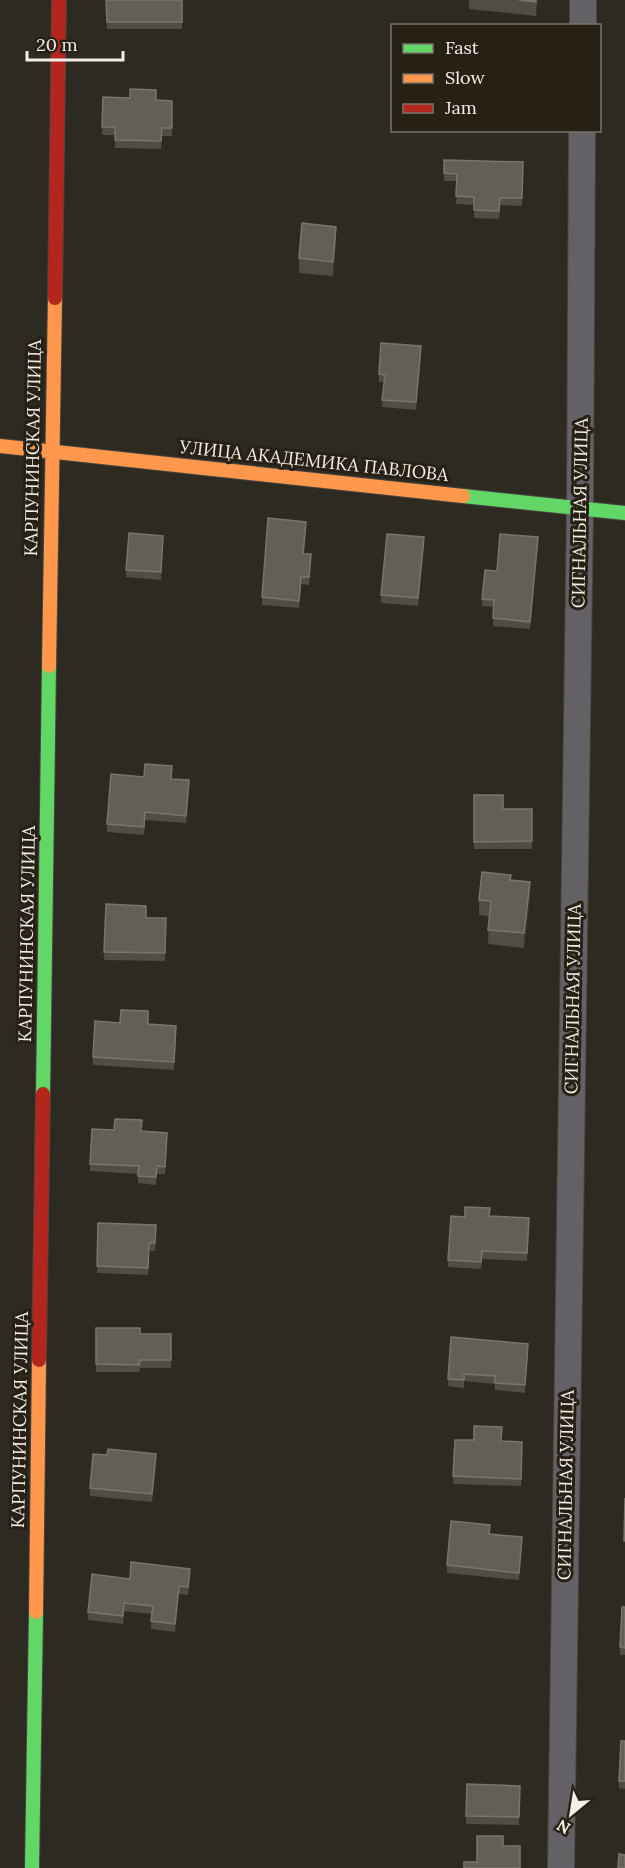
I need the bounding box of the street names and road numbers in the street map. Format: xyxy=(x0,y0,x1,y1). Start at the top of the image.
street label: КАРПУНИНСКАЯ УЛИЦА xyxy=(19,339,46,557)
street label: СИГНАЛЬНАЯ УЛИЦА xyxy=(566,417,593,608)
street label: УЛИЦА АКАДЕМИКА ПАВЛОВА xyxy=(178,435,450,486)
street label: КАРПУНИНСКАЯ УЛИЦА xyxy=(13,825,40,1043)
street label: СИГНАЛЬНАЯ УЛИЦА xyxy=(559,903,586,1094)
street label: КАРПУНИНСКАЯ УЛИЦА xyxy=(6,1311,33,1529)
street label: СИГНАЛЬНАЯ УЛИЦА xyxy=(552,1389,579,1580)

